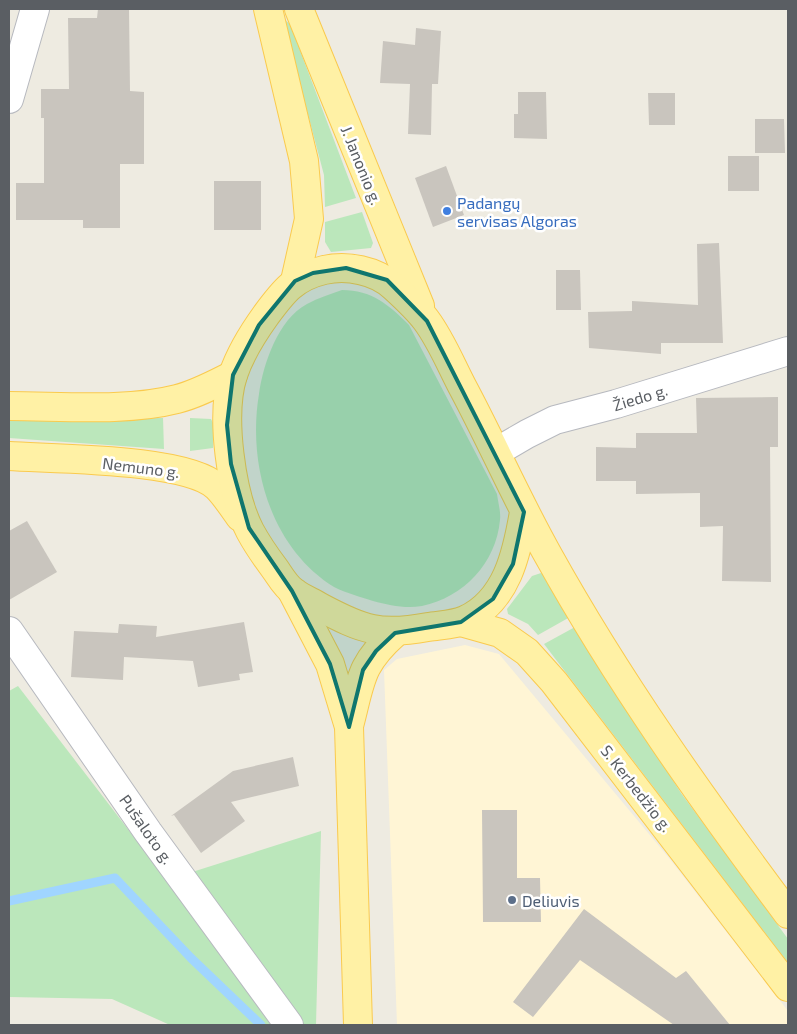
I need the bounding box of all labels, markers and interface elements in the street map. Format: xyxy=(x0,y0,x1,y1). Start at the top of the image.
street label: J. Janonio g. xyxy=(338,123,386,207)
place label: Padangų servisas Algoras xyxy=(457,193,577,230)
marker: Padangų servisas Algoras xyxy=(441,205,453,217)
street label: Žiedo g. xyxy=(610,380,670,414)
street label: Nemuno g. xyxy=(101,453,181,481)
street label: S. Kerbedžio g. xyxy=(597,741,677,835)
street label: Pušaloto g. xyxy=(116,791,178,867)
place label: Deliuvis xyxy=(522,891,580,910)
marker: Deliuvis xyxy=(506,894,518,906)

